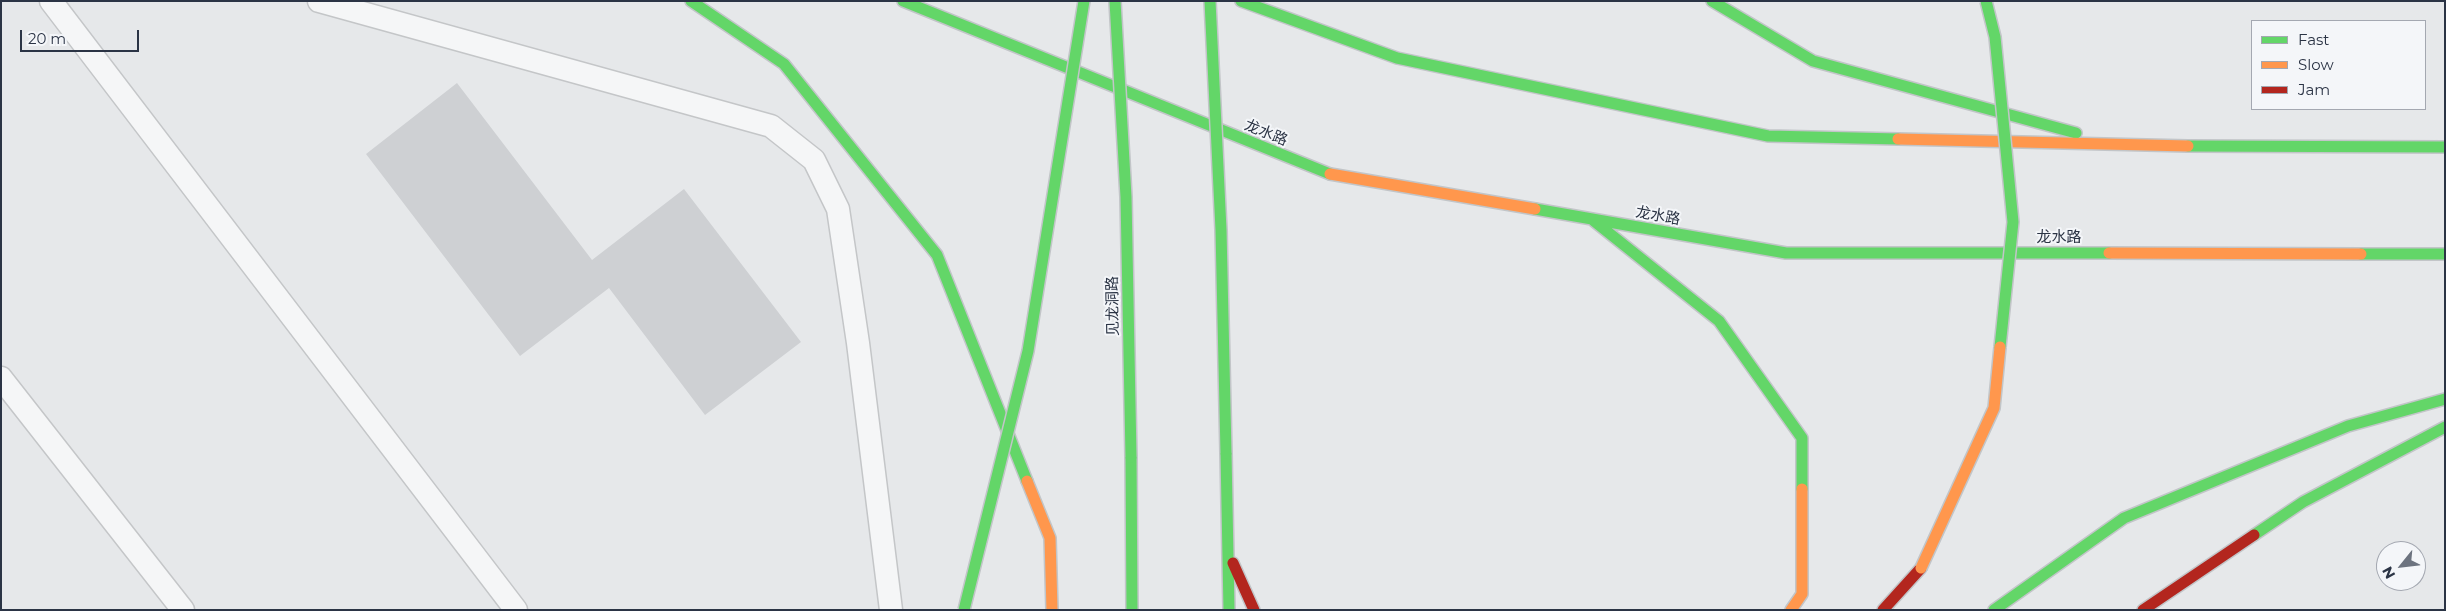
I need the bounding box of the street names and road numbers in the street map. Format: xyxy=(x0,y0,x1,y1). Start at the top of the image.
street label: 龙水路 xyxy=(1242,116,1290,150)
street label: 龙水路 xyxy=(1634,203,1682,229)
street label: 龙水路 xyxy=(2037,229,2081,247)
street label: 见龙洞路 xyxy=(1103,276,1123,336)

